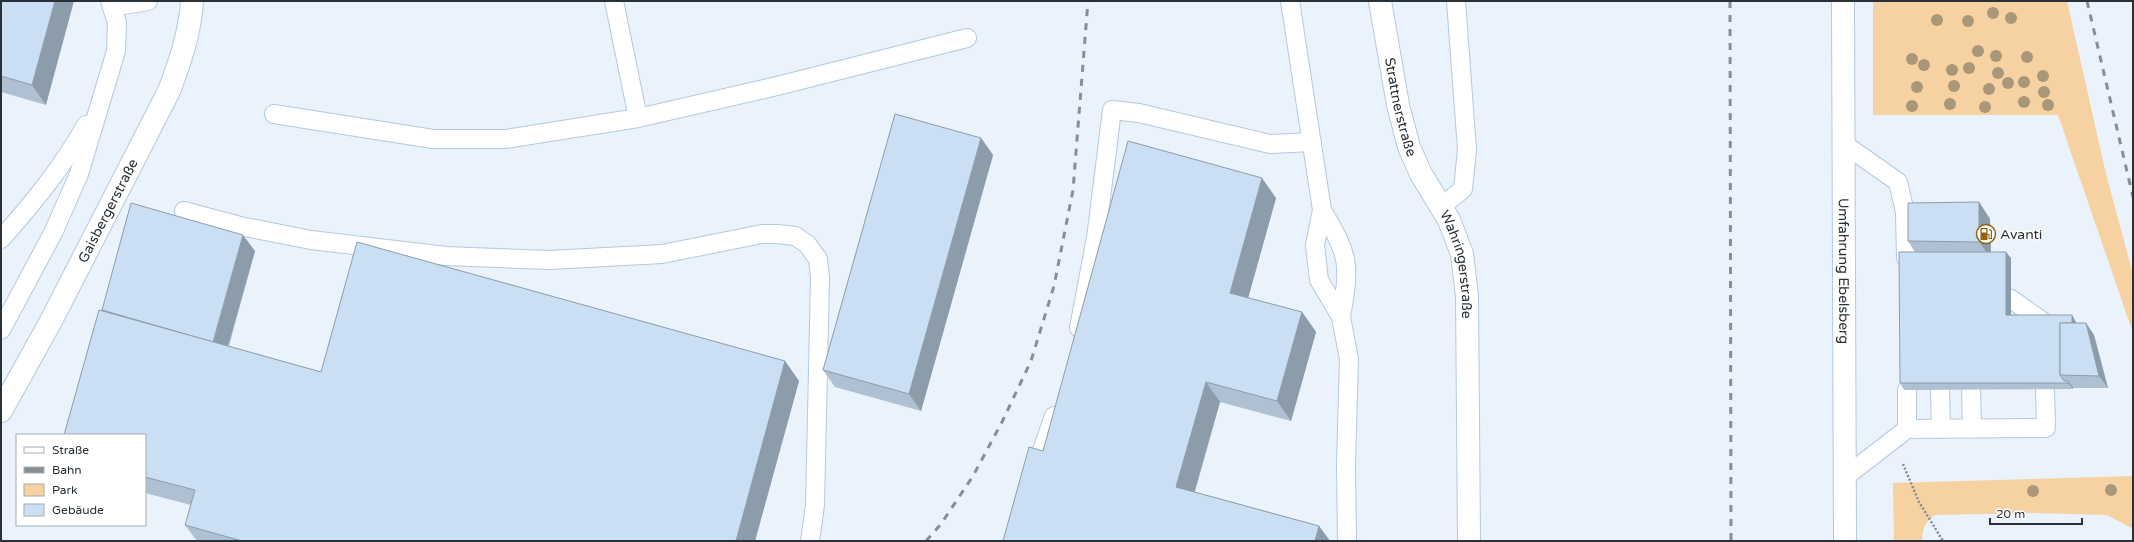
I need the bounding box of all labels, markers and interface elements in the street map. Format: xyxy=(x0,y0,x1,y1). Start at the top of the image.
street label: Strattnerstraße xyxy=(1381,56,1421,159)
street label: Gaisbergerstraße xyxy=(74,156,141,265)
street label: Umfahrung Ebelsberg xyxy=(1835,198,1853,344)
street label: Wahringerstraße xyxy=(1437,207,1476,319)
fuel station icon: Avanti xyxy=(1975,223,1997,245)
place label: Avanti xyxy=(2000,226,2042,243)
legend xyxy=(16,434,146,526)
text: Straße xyxy=(52,443,89,457)
text: Bahn xyxy=(52,463,82,477)
text: Park xyxy=(52,483,78,497)
scale bar xyxy=(1990,500,2082,526)
text: Gebäude xyxy=(52,503,104,517)
text: 20 m xyxy=(1996,507,2025,521)

